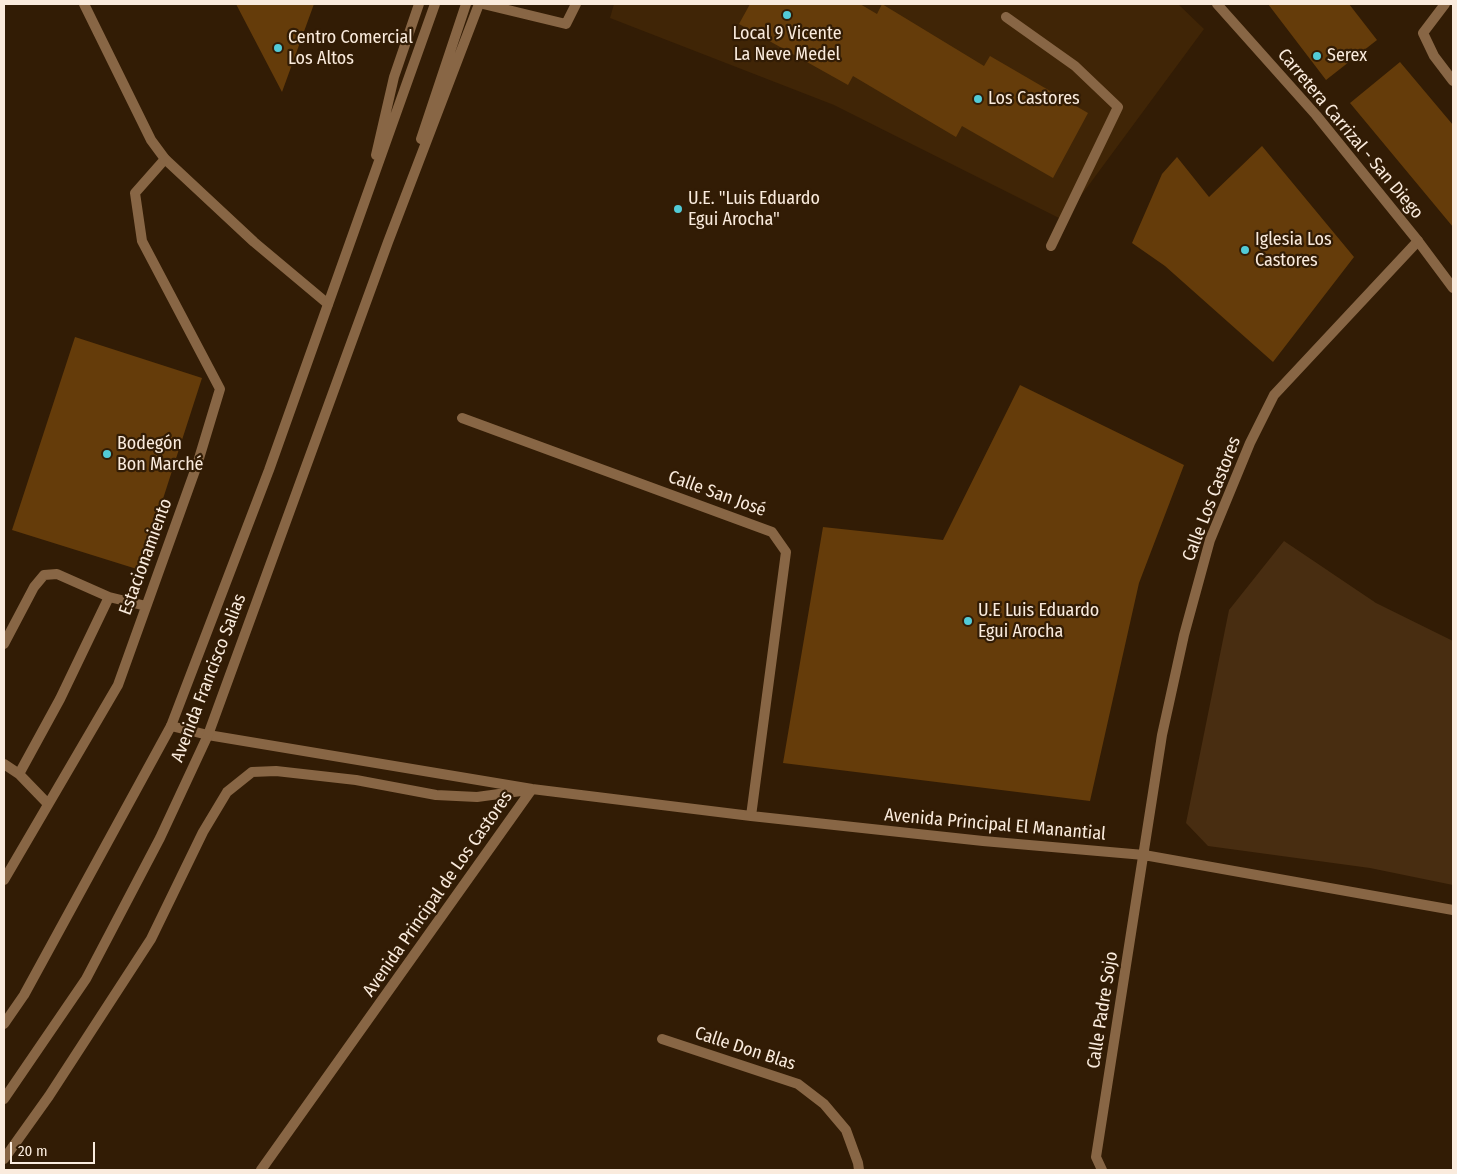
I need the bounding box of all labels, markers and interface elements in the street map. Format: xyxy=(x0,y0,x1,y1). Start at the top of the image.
marker: Local 9 Vicente La Neve Medel xyxy=(781,9,793,21)
place label: Local 9 Vicente La Neve Medel xyxy=(732,23,842,66)
place label: Centro Comercial Los Altos xyxy=(288,27,413,70)
marker: Centro Comercial Los Altos xyxy=(272,42,284,54)
street label: Carretera Carrizal - San Diego xyxy=(1273,45,1427,223)
place label: Serex xyxy=(1327,45,1367,67)
marker: Serex xyxy=(1311,50,1323,62)
place label: Los Castores xyxy=(988,88,1080,110)
marker: Los Castores xyxy=(972,93,984,105)
place label: U.E. "Luis Eduardo Egui Arocha" xyxy=(688,188,820,230)
marker: U.E. "Luis Eduardo Egui Arocha" xyxy=(672,203,684,215)
place label: Iglesia Los Castores xyxy=(1255,229,1332,272)
marker: Iglesia Los Castores xyxy=(1239,244,1251,256)
place label: Bodegón Bon Marché xyxy=(117,433,204,476)
street label: Calle Los Castores xyxy=(1178,434,1246,564)
marker: Bodegón Bon Marché xyxy=(101,448,113,460)
street label: Calle San José xyxy=(665,466,769,522)
street label: Estacionamiento xyxy=(115,496,177,618)
street label: Avenida Francisco Salias xyxy=(167,591,251,765)
place label: U.E Luis Eduardo Egui Arocha xyxy=(978,600,1099,642)
marker: U.E Luis Eduardo Egui Arocha xyxy=(962,615,974,627)
street label: Avenida Principal de Los Castores xyxy=(359,787,517,1001)
street label: Avenida Principal El Manantial xyxy=(883,805,1107,845)
street label: Calle Padre Sojo xyxy=(1083,950,1123,1070)
street label: Calle Don Blas xyxy=(692,1023,798,1075)
scale bar xyxy=(12,1132,98,1164)
text: 20 m xyxy=(18,1142,48,1160)

